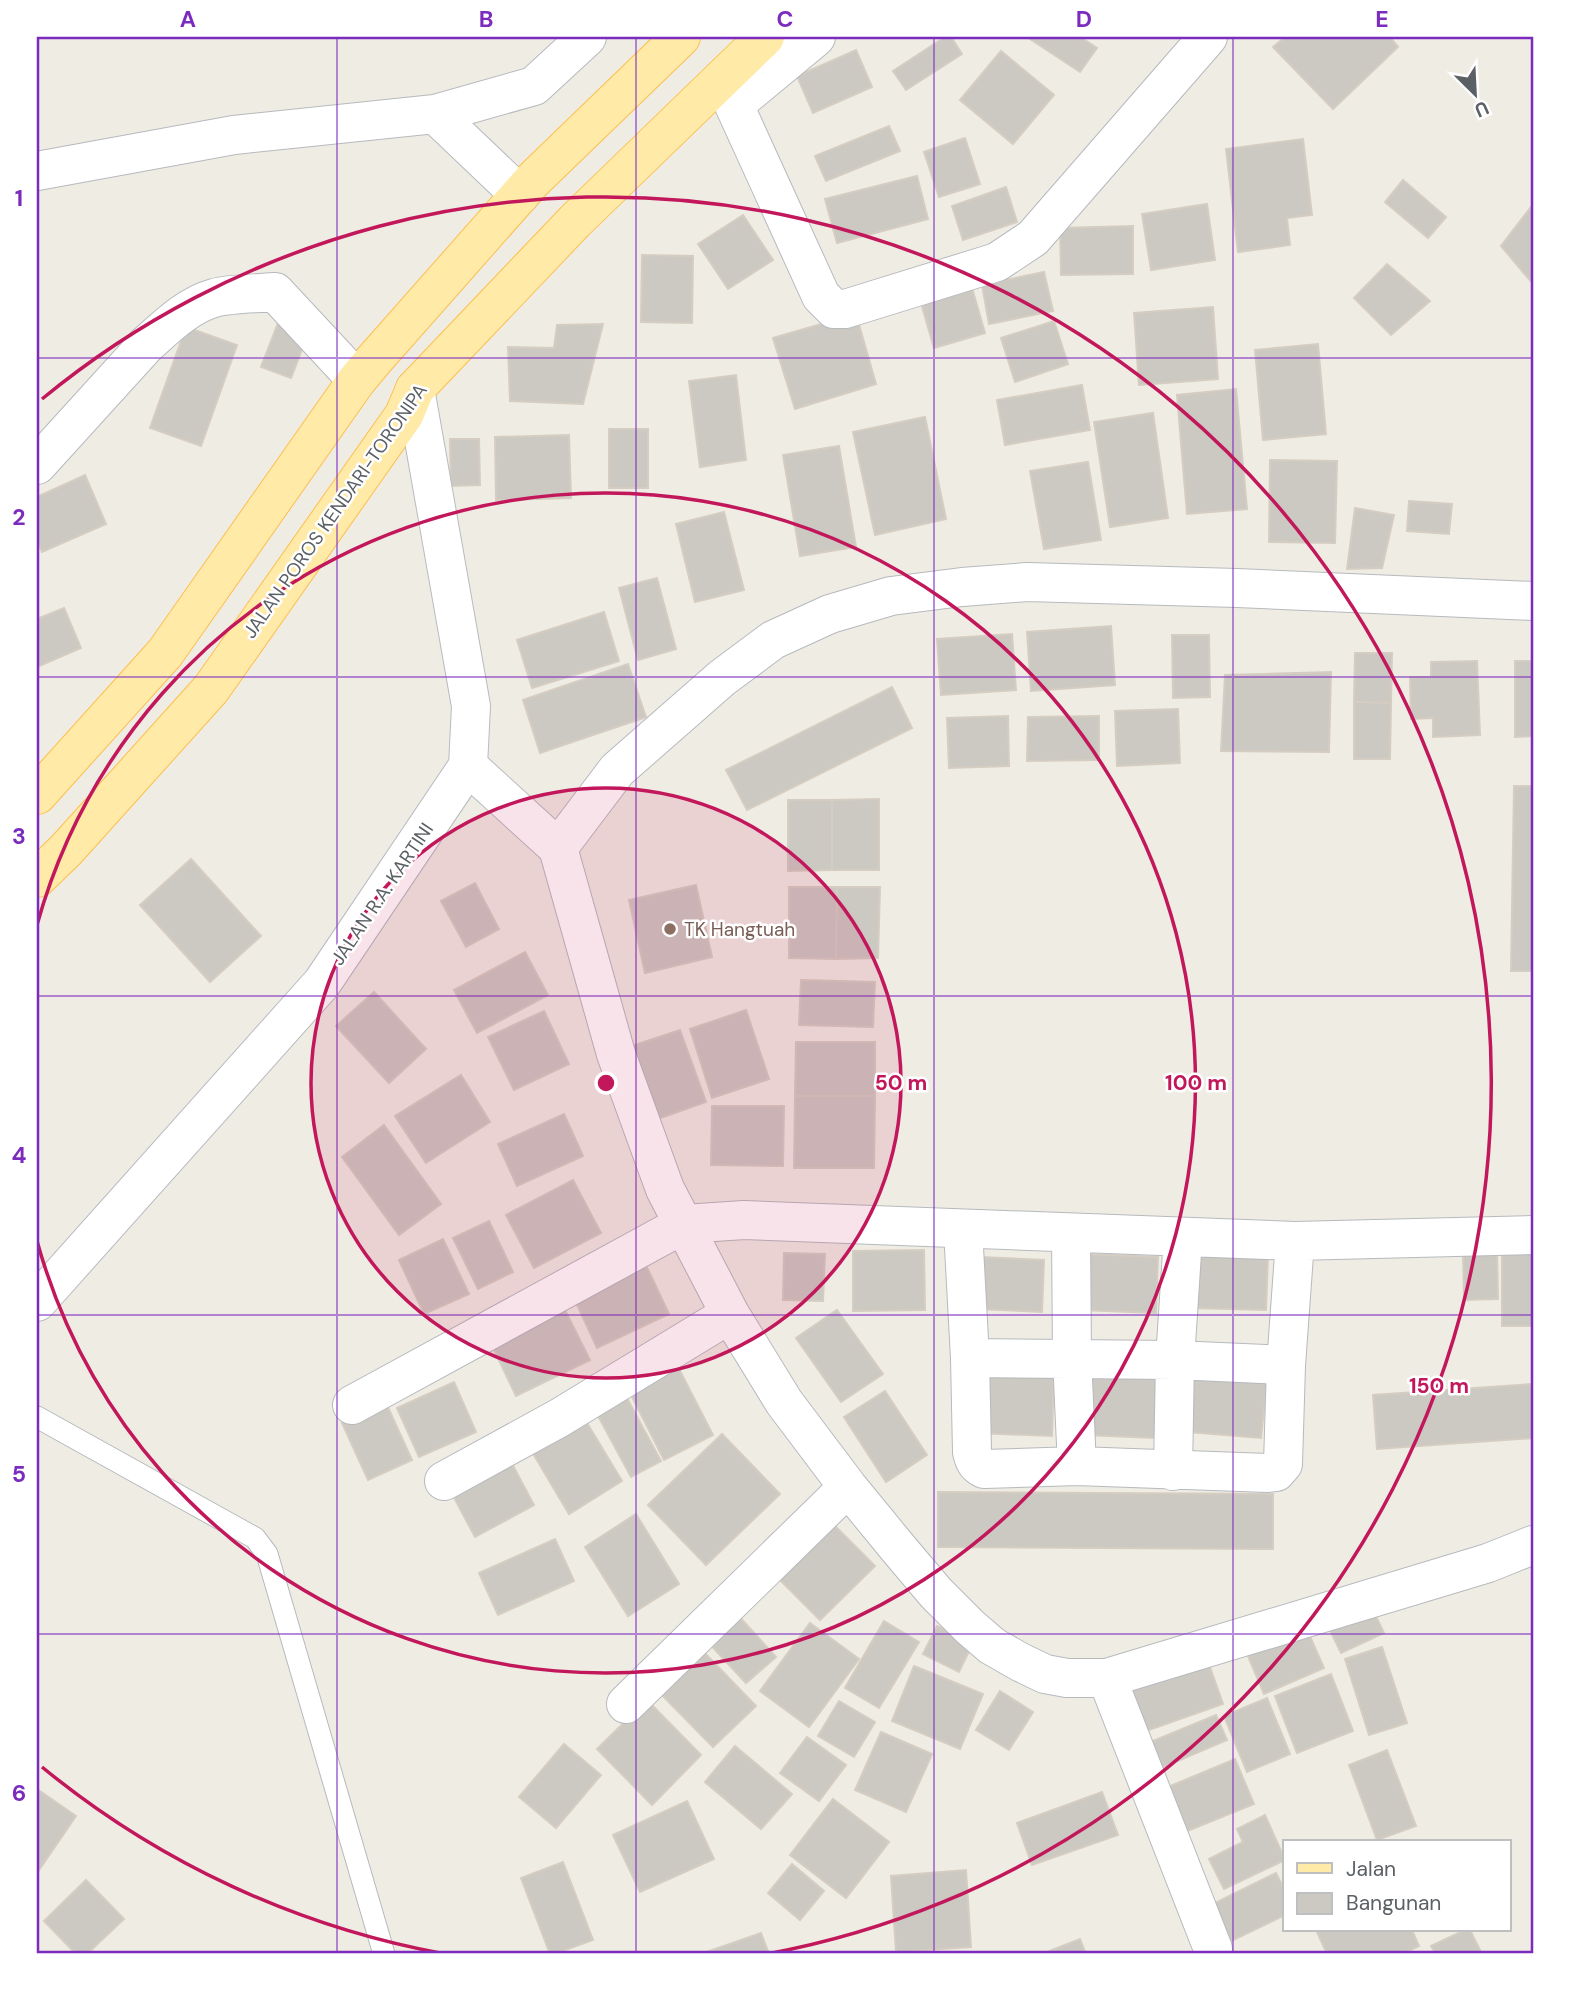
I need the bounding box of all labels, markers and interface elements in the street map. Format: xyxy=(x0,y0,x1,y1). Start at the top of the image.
text: A xyxy=(180,4,196,34)
text: B xyxy=(479,4,493,34)
text: C xyxy=(777,4,793,34)
text: D xyxy=(1076,4,1092,34)
text: E xyxy=(1375,4,1389,34)
north arrow xyxy=(1440,60,1510,130)
text: U xyxy=(1471,95,1493,123)
text: 1 xyxy=(15,183,23,213)
street label: JALAN POROS KENDARI-TORONIPA xyxy=(237,379,433,643)
text: 2 xyxy=(12,502,26,532)
street label: JALAN R.A. KARTINI xyxy=(325,818,439,970)
text: 3 xyxy=(12,821,26,851)
place label: TK Hangtuah xyxy=(684,917,795,942)
marker: TK Hangtuah xyxy=(662,921,678,937)
text: 50 m xyxy=(875,1069,927,1097)
text: 100 m xyxy=(1165,1069,1227,1097)
centre of rings xyxy=(594,1071,618,1095)
text: 4 xyxy=(12,1140,27,1170)
text: 150 m xyxy=(1409,1372,1469,1400)
text: 5 xyxy=(12,1459,26,1489)
text: 6 xyxy=(12,1778,26,1808)
legend xyxy=(1283,1840,1510,1932)
text: Jalan xyxy=(1346,1855,1396,1883)
text: Bangunan xyxy=(1346,1889,1441,1917)

